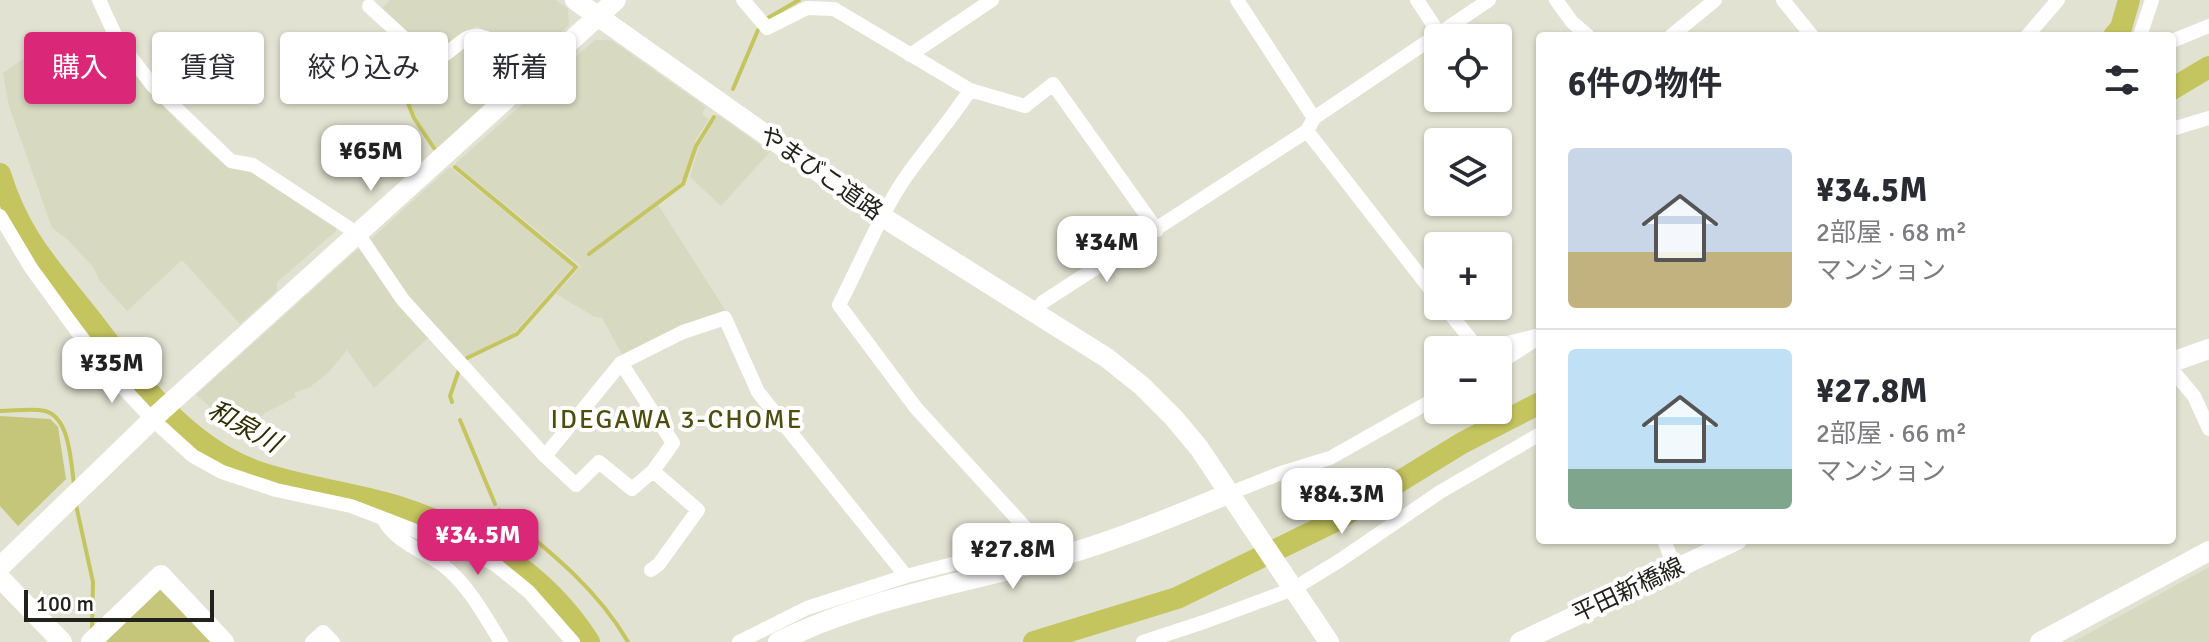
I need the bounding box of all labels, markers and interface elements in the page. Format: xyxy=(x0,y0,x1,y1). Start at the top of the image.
map controls xyxy=(1424,24,1512,424)
button: locate xyxy=(1424,24,1512,112)
chip: 購入 xyxy=(24,32,136,104)
chip: 賃貸 xyxy=(152,32,264,104)
chip: 絞り込み xyxy=(280,32,448,104)
chip: 新着 xyxy=(464,32,576,104)
icon: filters xyxy=(2100,58,2144,102)
text: 6件の物件 xyxy=(1568,63,1722,105)
street label: やまびこ道路 xyxy=(753,119,889,227)
pin: ¥65M xyxy=(324,125,418,193)
button: layers xyxy=(1424,128,1512,216)
text: ¥65M xyxy=(339,135,403,167)
text: ¥34.5M xyxy=(1816,169,1928,211)
icon: home xyxy=(1632,180,1728,276)
pin: ¥34M xyxy=(1060,216,1154,284)
text: 2部屋 · 68 m² xyxy=(1816,217,1967,249)
text: ¥34M xyxy=(1075,226,1139,258)
button: + xyxy=(1424,232,1512,320)
text: マンション xyxy=(1816,255,1946,287)
button: − xyxy=(1424,336,1512,424)
pin: ¥35M xyxy=(65,337,159,405)
text: ¥35M xyxy=(80,347,144,379)
text: ¥27.8M xyxy=(1816,370,1928,412)
icon: home xyxy=(1632,381,1728,477)
water label: 和泉川 xyxy=(202,394,288,461)
district label: IDEGAWA 3-CHOME xyxy=(550,404,804,436)
text: 2部屋 · 66 m² xyxy=(1816,418,1967,450)
text: マンション xyxy=(1816,456,1946,488)
pin: ¥84.3M xyxy=(1277,468,1407,536)
text: ¥84.3M xyxy=(1299,478,1385,510)
pin: ¥34.5M xyxy=(413,509,543,577)
text: ¥34.5M xyxy=(435,519,521,551)
pin: ¥27.8M xyxy=(948,523,1078,591)
text: ¥27.8M xyxy=(970,533,1056,565)
street label: 平田新橋線 xyxy=(1567,551,1689,629)
scale bar xyxy=(24,586,214,622)
text: 100 m xyxy=(36,590,94,617)

